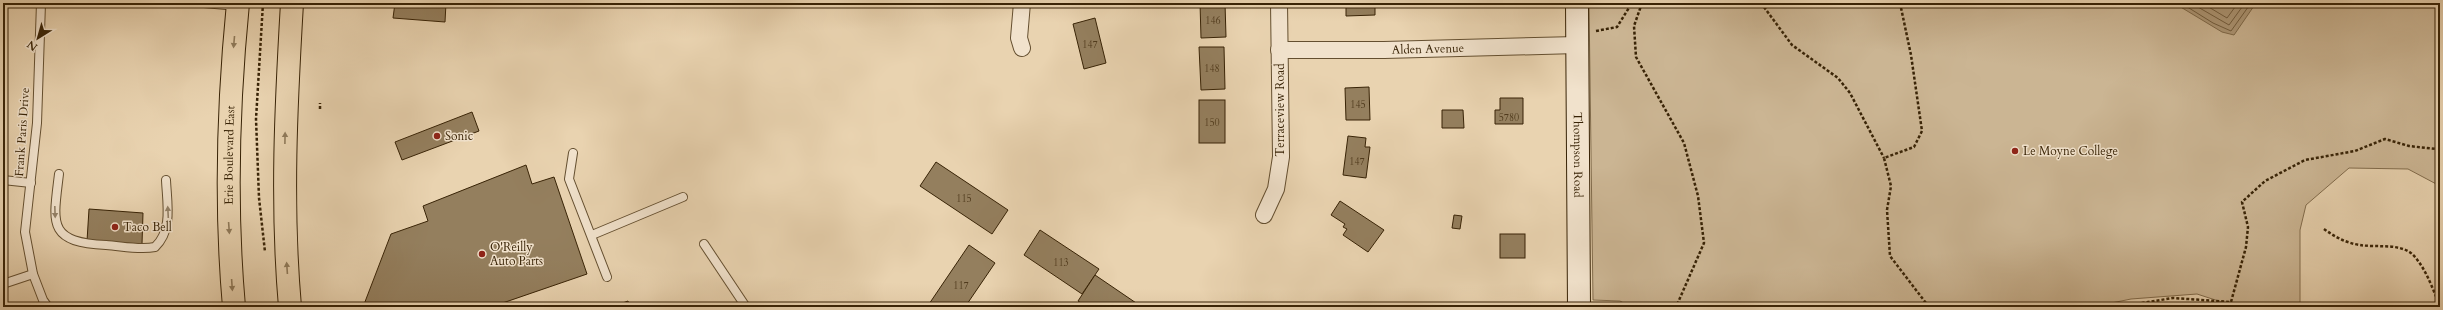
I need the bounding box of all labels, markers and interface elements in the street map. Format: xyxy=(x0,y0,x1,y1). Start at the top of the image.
house number: 146 xyxy=(1205,14,1221,28)
north arrow xyxy=(18,18,58,58)
text: N xyxy=(24,36,41,54)
one-way arrow xyxy=(231,36,238,48)
house number: 147 xyxy=(1082,38,1098,52)
street label: Alden Avenue xyxy=(1392,40,1464,58)
house number: 148 xyxy=(1204,62,1220,76)
street label: Terraceview Road xyxy=(1272,63,1288,157)
street label: Frank Paris Drive xyxy=(11,87,33,177)
house number: 145 xyxy=(1350,98,1366,112)
street label: Erie Boulevard East xyxy=(221,105,238,205)
house number: 5780 xyxy=(1499,111,1519,125)
street label: Thompson Road xyxy=(1570,112,1586,198)
house number: 150 xyxy=(1204,116,1220,130)
place label: Sonic xyxy=(445,128,474,144)
one-way arrow xyxy=(282,131,288,144)
marker: Sonic xyxy=(432,131,442,141)
place label: Le Moyne College xyxy=(2023,143,2118,159)
marker: Le Moyne College xyxy=(2010,146,2020,156)
house number: 147 xyxy=(1349,155,1365,169)
house number: 115 xyxy=(956,192,972,206)
one-way arrow xyxy=(165,205,171,218)
one-way arrow xyxy=(52,206,59,219)
place label: Taco Bell xyxy=(123,219,172,235)
marker: Taco Bell xyxy=(110,222,120,232)
one-way arrow xyxy=(226,222,232,235)
place label: O'Reilly Auto Parts xyxy=(490,239,543,269)
marker: O'Reilly Auto Parts xyxy=(477,249,487,259)
house number: 113 xyxy=(1053,256,1069,270)
one-way arrow xyxy=(284,262,291,274)
one-way arrow xyxy=(229,279,236,291)
house number: 117 xyxy=(953,279,969,293)

